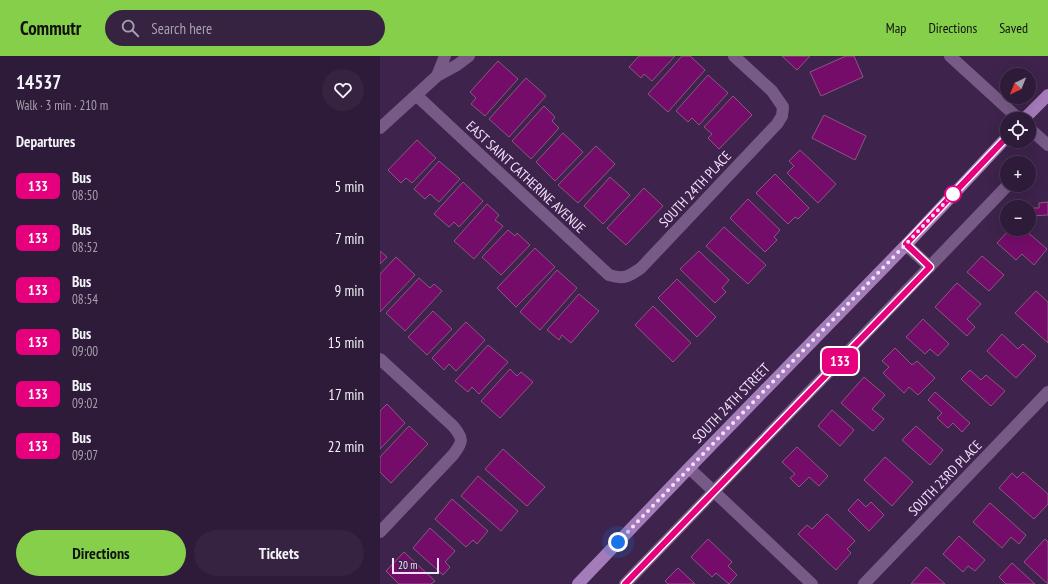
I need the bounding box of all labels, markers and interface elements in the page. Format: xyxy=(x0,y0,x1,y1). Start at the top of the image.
search box xyxy=(105,10,385,46)
text: Commutr xyxy=(20,16,81,40)
icon: search xyxy=(119,17,141,39)
text: Search here xyxy=(151,19,212,38)
text: Map xyxy=(886,19,906,37)
text: Directions xyxy=(928,19,977,37)
text: Saved xyxy=(999,19,1028,37)
north arrow xyxy=(1000,68,1036,104)
map controls xyxy=(1000,68,1036,236)
button: heart xyxy=(322,69,364,111)
text: 14537 xyxy=(16,70,61,94)
text: Walk · 3 min · 210 m xyxy=(16,97,108,114)
button: locate xyxy=(1000,112,1036,148)
street label: EAST SAINT CATHERINE AVENUE xyxy=(463,117,589,237)
text: Departures xyxy=(16,132,75,151)
street label: SOUTH 24TH PLACE xyxy=(655,147,735,231)
button: + xyxy=(1000,156,1036,192)
text: Bus xyxy=(72,168,91,187)
text: 133 xyxy=(28,177,48,195)
text: 5 min xyxy=(334,177,364,196)
unlabelled marker xyxy=(944,185,962,203)
text: 08:50 xyxy=(72,187,98,204)
button: − xyxy=(1000,200,1036,236)
text: Bus xyxy=(72,220,91,239)
text: 133 xyxy=(28,229,48,247)
text: 7 min xyxy=(335,229,364,248)
text: 08:52 xyxy=(72,239,98,256)
text: Bus xyxy=(72,272,91,291)
text: 133 xyxy=(28,281,48,299)
text: 9 min xyxy=(334,281,364,300)
text: 08:54 xyxy=(72,291,98,308)
text: Bus xyxy=(72,324,91,343)
text: 133 xyxy=(28,333,48,351)
text: 15 min xyxy=(328,333,364,352)
text: 09:00 xyxy=(72,343,98,360)
line badge: 133 xyxy=(817,348,863,374)
text: 133 xyxy=(830,352,850,370)
street label: SOUTH 24TH STREET xyxy=(688,359,774,447)
text: Bus xyxy=(72,376,91,395)
text: 133 xyxy=(28,385,48,403)
text: 17 min xyxy=(328,385,364,404)
text: 09:02 xyxy=(72,395,98,412)
text: Bus xyxy=(72,428,91,447)
street label: SOUTH 23RD PLACE xyxy=(904,436,986,520)
text: 133 xyxy=(28,437,48,455)
text: 22 min xyxy=(328,437,364,456)
text: 09:07 xyxy=(72,447,98,464)
button: Directions xyxy=(16,530,186,576)
button: Tickets xyxy=(194,530,364,576)
your location xyxy=(608,532,628,552)
scale bar xyxy=(392,556,439,575)
text: 20 m xyxy=(398,558,417,572)

